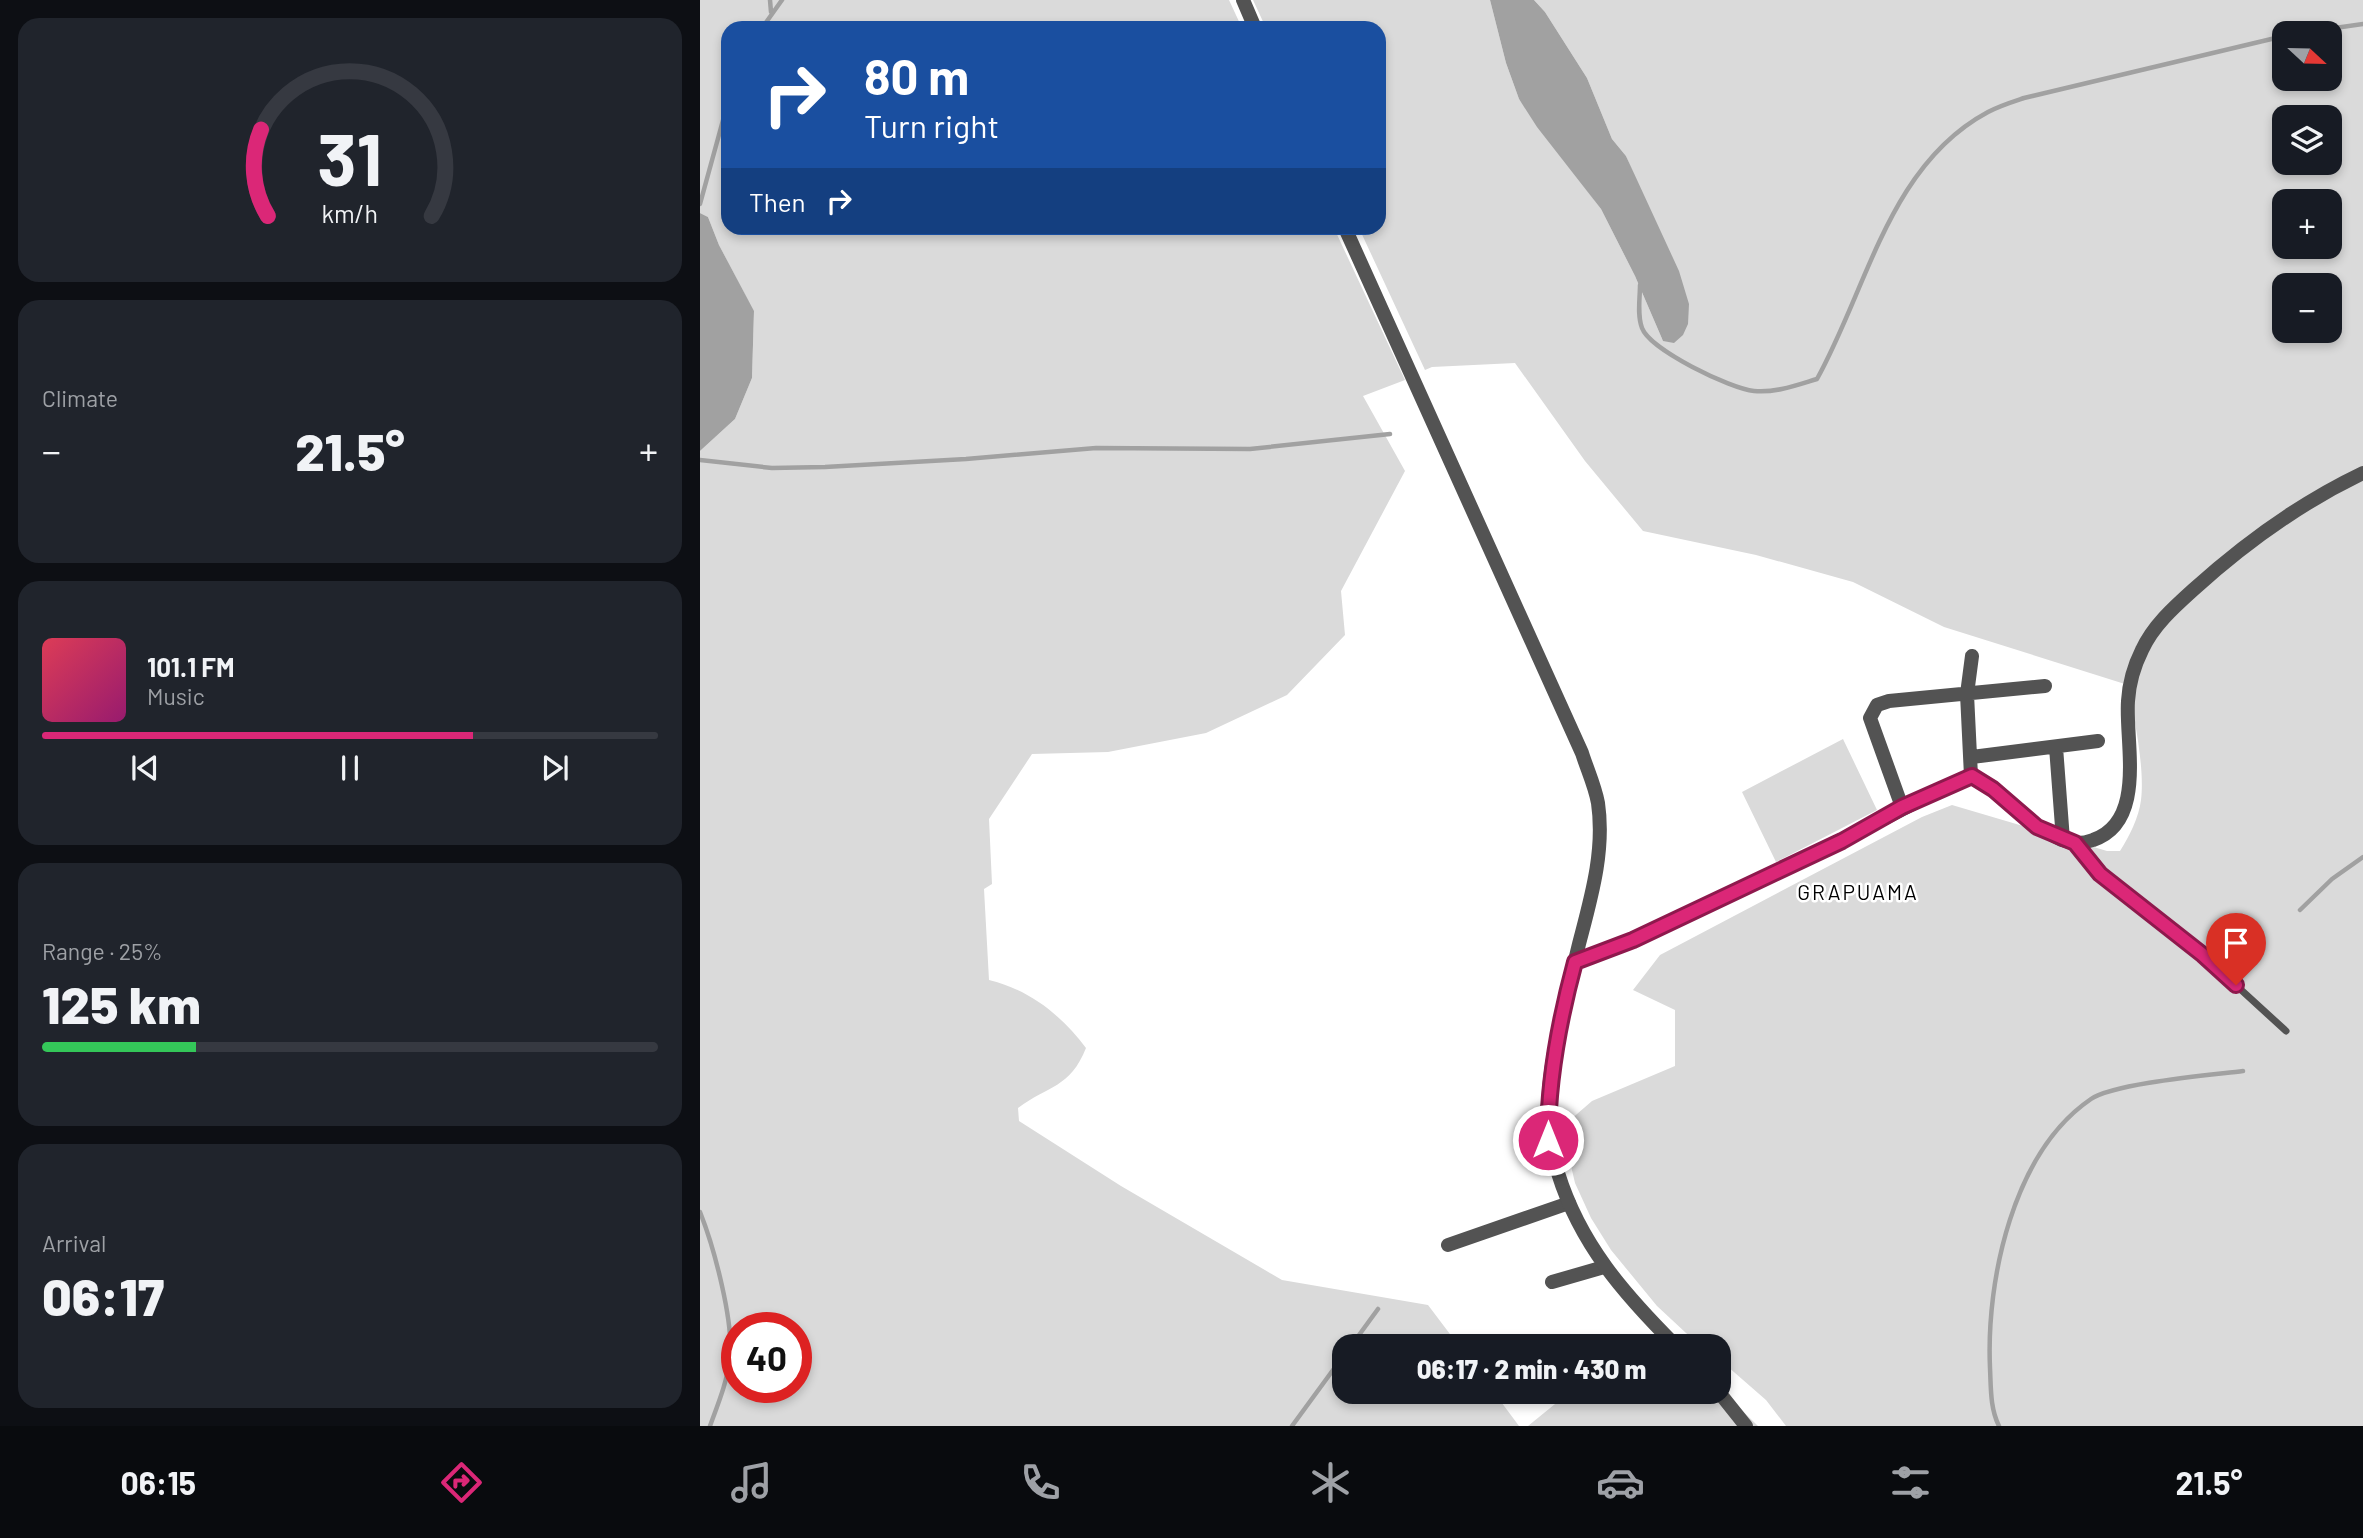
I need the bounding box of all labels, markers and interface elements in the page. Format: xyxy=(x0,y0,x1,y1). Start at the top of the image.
north arrow xyxy=(2272,21,2342,91)
map controls xyxy=(2272,21,2342,343)
text: 80 m xyxy=(864,46,969,105)
icon: right xyxy=(749,49,840,140)
button: layers xyxy=(2272,105,2342,175)
text: Turn right xyxy=(864,106,999,144)
text: 31 xyxy=(318,113,382,201)
icon: right xyxy=(820,182,858,220)
text: Then xyxy=(749,186,806,217)
button: + xyxy=(2272,189,2342,259)
text: km/h xyxy=(322,198,378,228)
button: − xyxy=(2272,273,2342,343)
text: Climate xyxy=(42,384,118,412)
text: 21.5° xyxy=(295,419,405,481)
text: − xyxy=(42,427,61,473)
text: + xyxy=(639,427,658,473)
text: 101.1 FM xyxy=(147,651,235,682)
text: Music xyxy=(147,682,205,710)
icon: previous xyxy=(126,749,164,787)
icon: pause xyxy=(331,749,369,787)
icon: next xyxy=(536,749,574,787)
district label: GRAPUAMA xyxy=(1797,879,1919,904)
pin xyxy=(2206,913,2266,985)
icon: arrive xyxy=(2217,924,2255,962)
text: Range · 25% xyxy=(42,937,162,965)
text: 125 km xyxy=(42,972,201,1034)
position arrow xyxy=(1511,1103,1585,1177)
text: Arrival xyxy=(42,1229,106,1257)
text: 06:17 xyxy=(42,1264,164,1326)
speed limit sign: 40 xyxy=(721,1312,812,1403)
text: 06:17 · 2 min · 430 m xyxy=(1417,1353,1646,1384)
icon: directions xyxy=(437,1458,486,1507)
icon: music xyxy=(727,1458,776,1507)
icon: phone xyxy=(1016,1458,1065,1507)
icon: climate xyxy=(1306,1458,1355,1507)
icon: car xyxy=(1596,1458,1645,1507)
icon: filters xyxy=(1886,1458,1935,1507)
text: 06:15 xyxy=(120,1463,196,1501)
text: 21.5° xyxy=(2176,1463,2243,1501)

